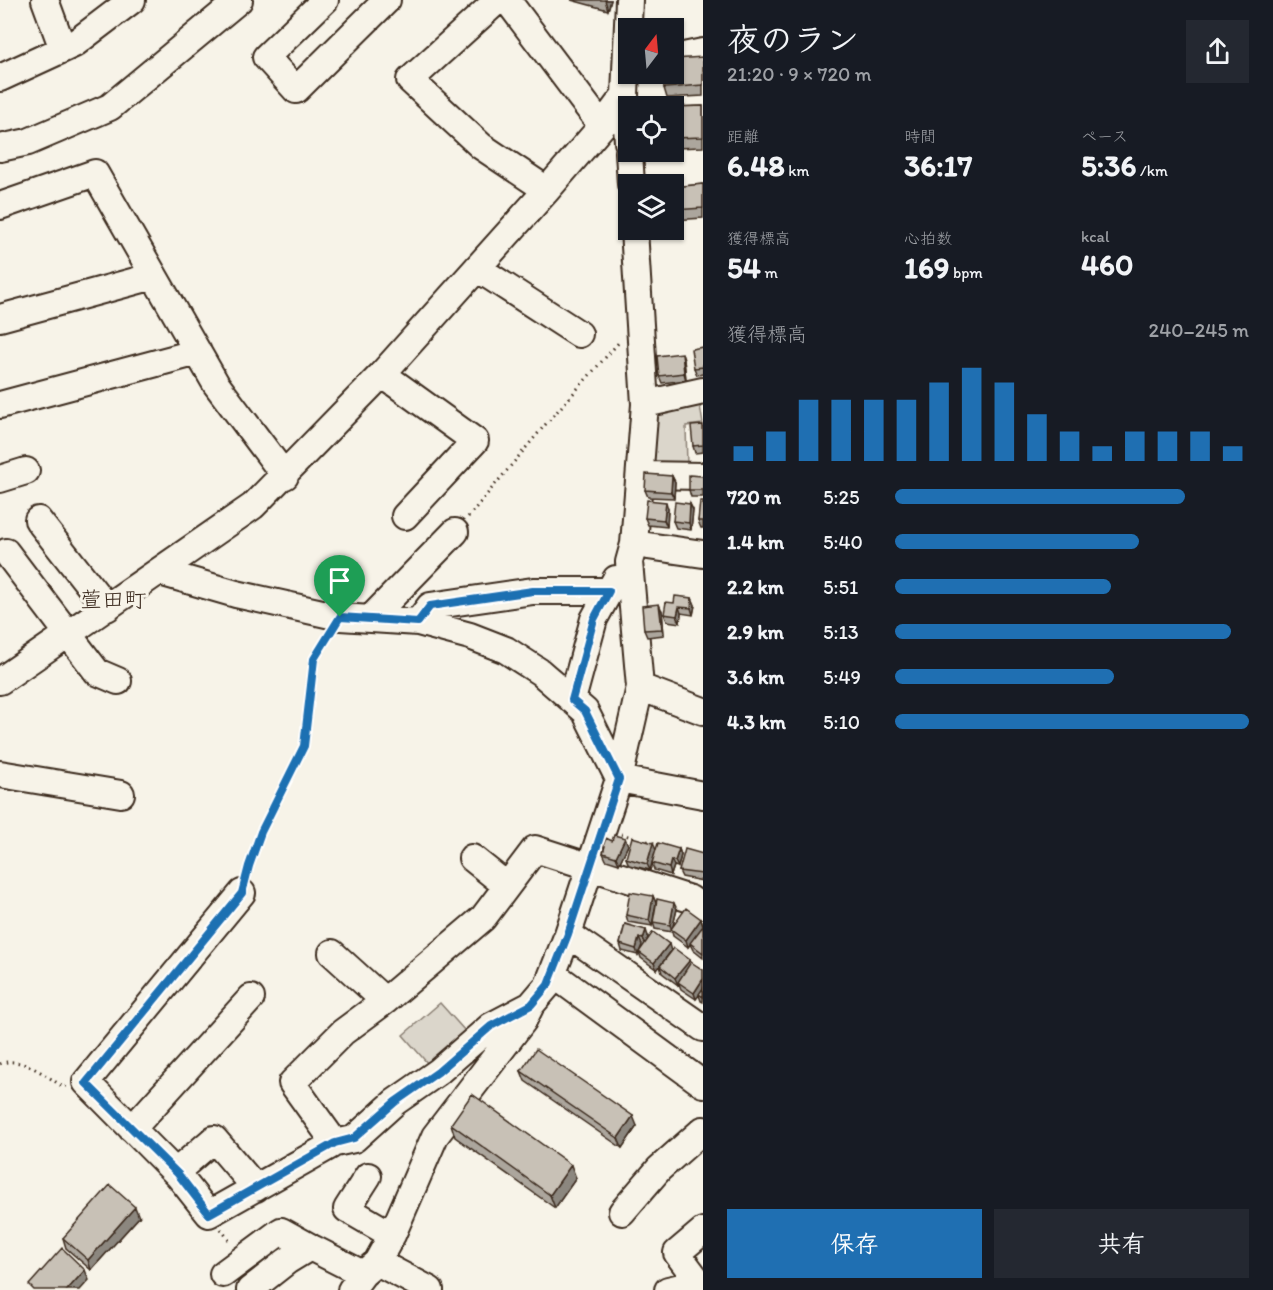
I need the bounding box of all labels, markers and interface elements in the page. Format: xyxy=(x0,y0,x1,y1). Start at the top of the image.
north arrow xyxy=(618,18,684,84)
map controls xyxy=(618,18,684,240)
text: 夜のラン xyxy=(727,20,859,59)
button: share xyxy=(1186,20,1249,83)
text: 21:20 · 9 × 720 m xyxy=(727,62,872,86)
button: locate xyxy=(618,96,684,162)
text: 距離 xyxy=(727,127,759,146)
text: 時間 xyxy=(904,127,936,146)
text: ペース xyxy=(1081,127,1128,146)
text: 6.48 xyxy=(727,147,785,184)
text: 36:17 xyxy=(904,147,972,184)
text: 5:36 xyxy=(1081,147,1136,184)
text: km xyxy=(785,161,810,180)
text: /km xyxy=(1136,161,1168,180)
button: layers xyxy=(618,174,684,240)
text: kcal xyxy=(1081,227,1109,246)
text: 獲得標高 xyxy=(727,229,791,248)
text: 心拍数 xyxy=(904,229,952,248)
text: 460 xyxy=(1081,246,1133,283)
text: 54 xyxy=(727,249,761,286)
text: 169 xyxy=(904,249,949,286)
text: m xyxy=(761,263,778,282)
text: bpm xyxy=(949,263,983,282)
text: 240–245 m xyxy=(1149,318,1249,342)
text: 獲得標高 xyxy=(727,322,807,346)
text: 720 m xyxy=(727,485,781,509)
text: 5:25 xyxy=(823,485,859,509)
text: 1.4 km xyxy=(727,530,784,554)
text: 5:40 xyxy=(823,530,863,554)
pin xyxy=(314,555,365,617)
icon: arrive xyxy=(323,564,356,597)
text: 2.2 km xyxy=(727,575,784,599)
text: 5:51 xyxy=(823,575,858,599)
district label: 萱田町 xyxy=(80,586,146,613)
text: 2.9 km xyxy=(727,620,784,644)
text: 5:13 xyxy=(823,620,859,644)
text: 3.6 km xyxy=(727,665,784,689)
text: 5:49 xyxy=(823,665,861,689)
text: 4.3 km xyxy=(727,710,786,734)
text: 5:10 xyxy=(823,710,860,734)
button: 保存 xyxy=(727,1209,982,1278)
button: 共有 xyxy=(994,1209,1249,1278)

